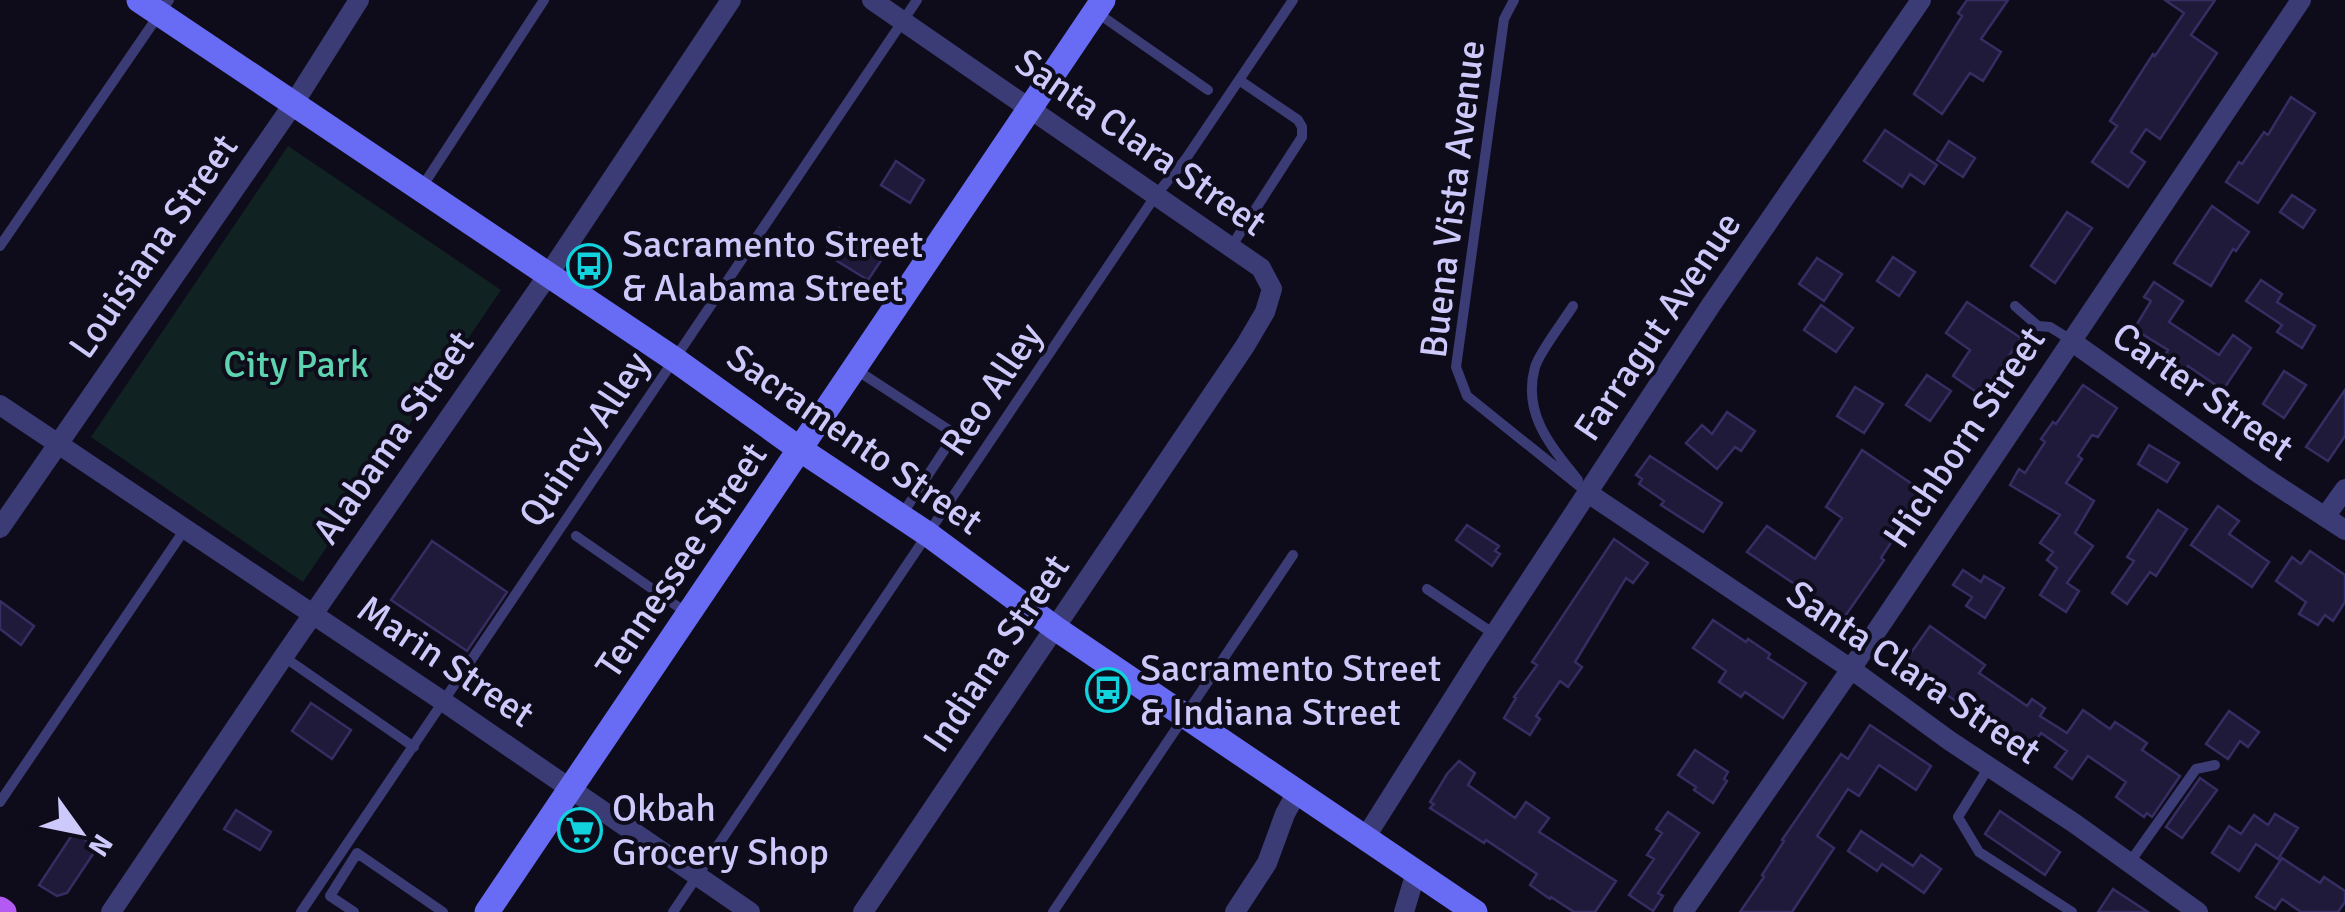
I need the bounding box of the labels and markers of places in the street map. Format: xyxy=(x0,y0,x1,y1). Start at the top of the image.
place label: Sacramento Street & Alabama Street xyxy=(622,221,923,312)
bus stop icon: Sacramento Street & Alabama Street xyxy=(566,243,612,289)
place label: Sacramento Street & Indiana Street xyxy=(1140,645,1441,736)
bus stop icon: Sacramento Street & Indiana Street xyxy=(1085,667,1131,713)
place label: Okbah Grocery Shop xyxy=(612,785,829,876)
supermarket icon: Okbah Grocery Shop xyxy=(557,807,603,853)

